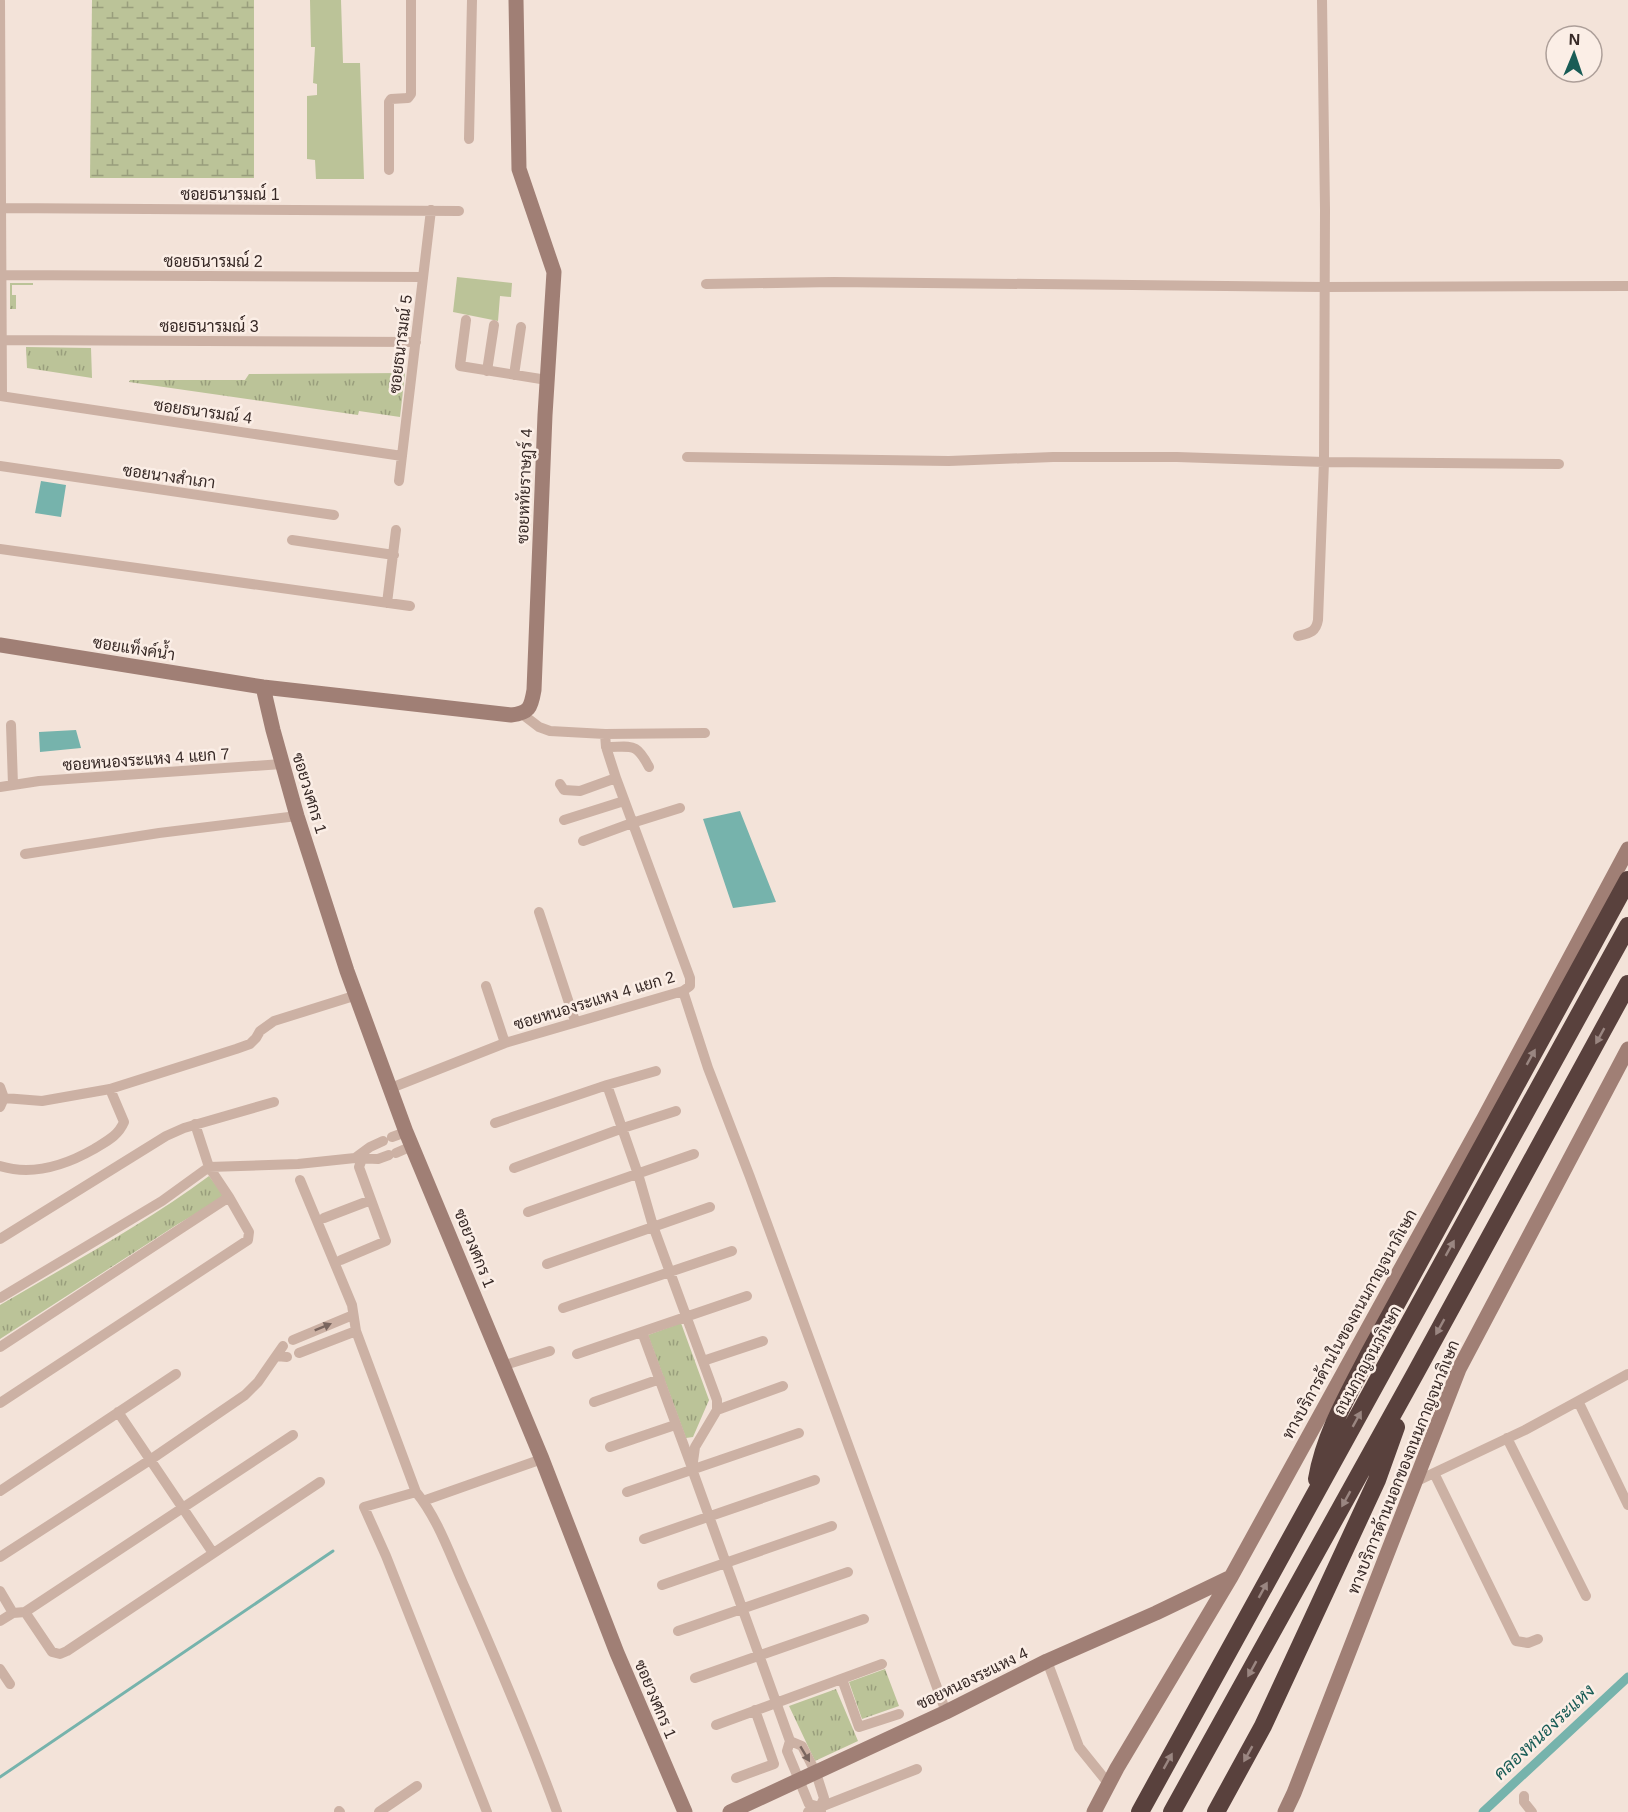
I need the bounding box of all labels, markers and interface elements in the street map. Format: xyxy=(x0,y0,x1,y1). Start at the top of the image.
north arrow xyxy=(1544,24,1604,84)
text: N xyxy=(1568,31,1581,48)
street label: ซอยธนารมณ์ 1 xyxy=(180,182,280,203)
street label: ซอยธนารมณ์ 2 xyxy=(163,249,263,270)
street label: ซอยธนารมณ์ 5 xyxy=(382,293,415,394)
street label: ซอยธนารมณ์ 3 xyxy=(159,314,259,335)
street label: ซอยธนารมณ์ 4 xyxy=(153,392,254,427)
street label: ซอยหทัยราษฎร์ 4 xyxy=(510,428,537,544)
street label: ซอยนางสำเภา xyxy=(122,461,216,491)
street label: ซอยแท็งค์น้ำ xyxy=(92,628,177,663)
street label: ซอยหนองระแหง 4 แยก 7 xyxy=(62,745,230,774)
street label: ซอยวงศกร 1 xyxy=(289,751,330,836)
street label: ซอยหนองระแหง 4 แยก 2 xyxy=(512,968,677,1033)
one-way arrow xyxy=(1595,1027,1605,1044)
one-way arrow xyxy=(1526,1049,1537,1065)
street label: ซอยวงศกร 1 xyxy=(451,1206,498,1290)
street label: ทางบริการด้านในของถนนกาญจนาภิเษก xyxy=(1278,1206,1420,1442)
one-way arrow xyxy=(1445,1240,1455,1257)
street label: ถนนกาญจนาภิเษก xyxy=(1329,1302,1405,1418)
one-way arrow xyxy=(1435,1319,1445,1336)
one-way arrow xyxy=(314,1322,332,1332)
street label: ทางบริการด้านนอกของถนนกาญจนาภิเษก xyxy=(1343,1337,1463,1597)
one-way arrow xyxy=(1352,1411,1362,1428)
one-way arrow xyxy=(1341,1491,1351,1508)
one-way arrow xyxy=(1258,1581,1268,1598)
street label: ซอยหนองระแหง 4 xyxy=(914,1644,1031,1713)
street label: ซอยวงศกร 1 xyxy=(631,1657,680,1741)
one-way arrow xyxy=(1247,1661,1257,1678)
water label: คลองหนองระแหง xyxy=(1490,1680,1598,1784)
one-way arrow xyxy=(800,1746,810,1763)
one-way arrow xyxy=(1243,1746,1253,1763)
one-way arrow xyxy=(1163,1752,1173,1769)

